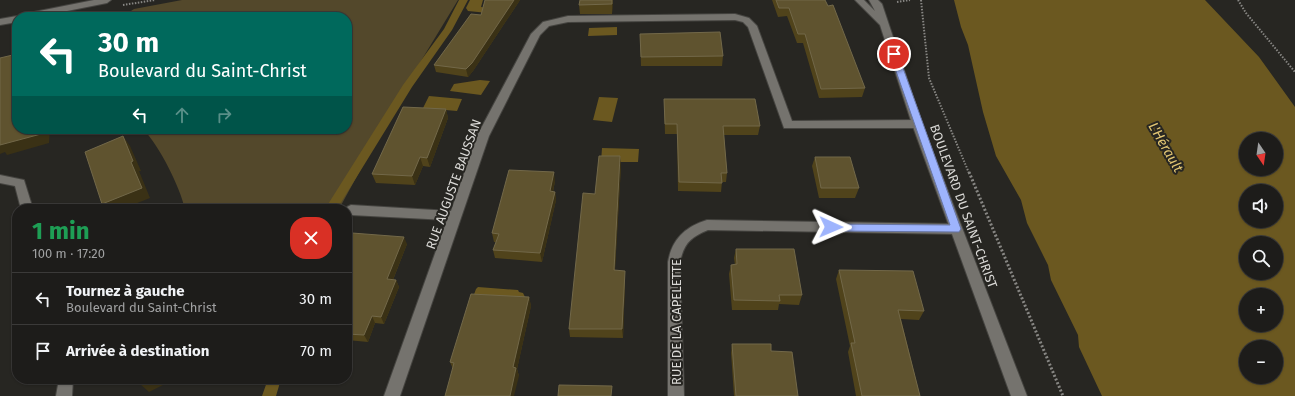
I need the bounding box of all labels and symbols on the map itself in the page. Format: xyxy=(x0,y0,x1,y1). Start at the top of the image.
pin xyxy=(877,37,911,71)
street label: RUE AUGUSTE BAUSSAN xyxy=(423,117,484,251)
water label: L'Hérault xyxy=(1144,119,1187,175)
street label: BOULEVARD DU SAINT-CHRIST xyxy=(927,122,1000,290)
north arrow xyxy=(1239,132,1283,176)
position arrow xyxy=(810,206,852,248)
street label: RUE DE LA CAPELETTE xyxy=(669,259,684,385)

